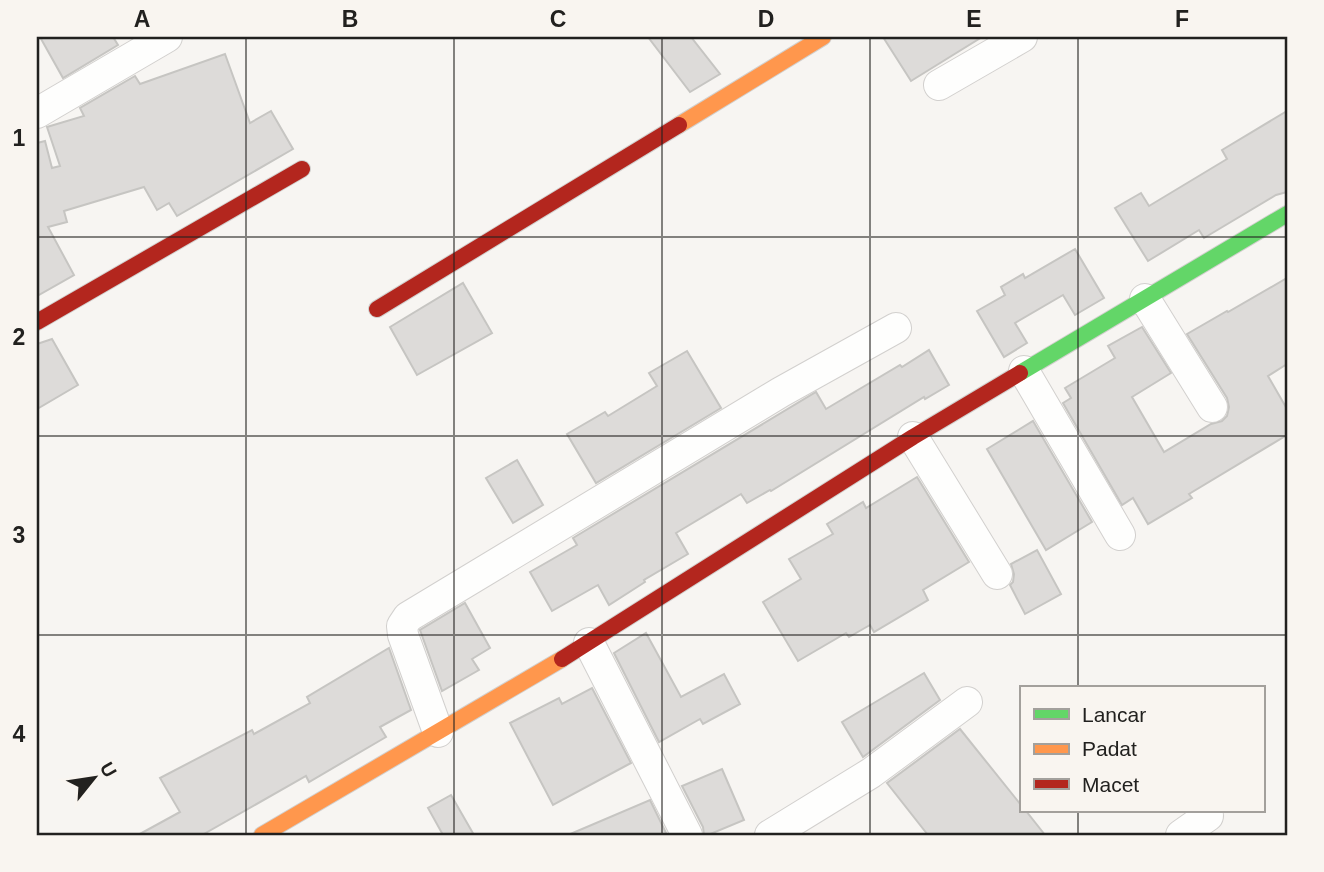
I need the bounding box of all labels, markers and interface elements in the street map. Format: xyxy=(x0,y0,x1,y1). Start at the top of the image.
text: A xyxy=(134,6,150,32)
text: B xyxy=(342,6,358,32)
text: C xyxy=(550,6,566,32)
text: D xyxy=(758,6,774,32)
text: E xyxy=(966,6,982,32)
text: F xyxy=(1175,6,1189,32)
text: 1 xyxy=(13,125,26,151)
text: 2 xyxy=(13,324,25,350)
text: 3 xyxy=(13,522,25,548)
legend xyxy=(1020,686,1264,812)
text: Lancar xyxy=(1082,703,1146,726)
text: 4 xyxy=(13,721,26,747)
text: Padat xyxy=(1082,737,1137,760)
north arrow xyxy=(60,742,130,812)
text: U xyxy=(96,759,121,781)
text: Macet xyxy=(1082,773,1139,796)

